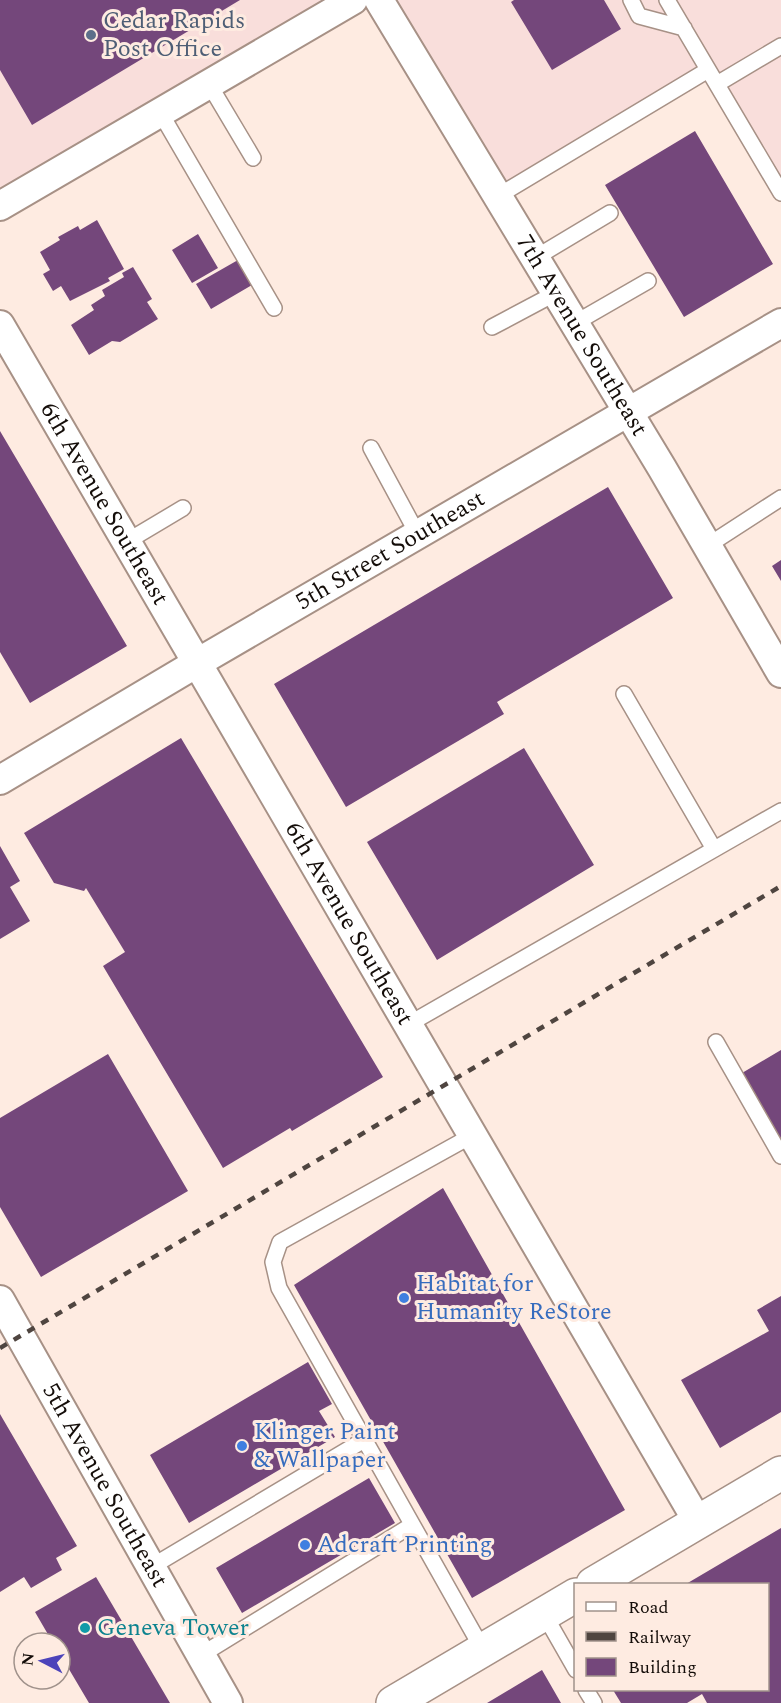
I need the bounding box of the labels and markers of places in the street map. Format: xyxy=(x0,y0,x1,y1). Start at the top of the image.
place label: Cedar Rapids Post Office xyxy=(103,3,245,67)
marker: Cedar Rapids Post Office xyxy=(84,28,98,42)
place label: Habitat for Humanity ReStore xyxy=(416,1266,612,1330)
marker: Habitat for Humanity ReStore xyxy=(397,1291,411,1305)
place label: Klinger Paint & Wallpaper xyxy=(254,1414,396,1478)
marker: Klinger Paint & Wallpaper xyxy=(235,1439,249,1453)
place label: Adcraft Printing xyxy=(317,1527,492,1563)
marker: Adcraft Printing xyxy=(298,1538,312,1552)
place label: Geneva Tower xyxy=(97,1610,249,1646)
marker: Geneva Tower xyxy=(78,1621,92,1635)

